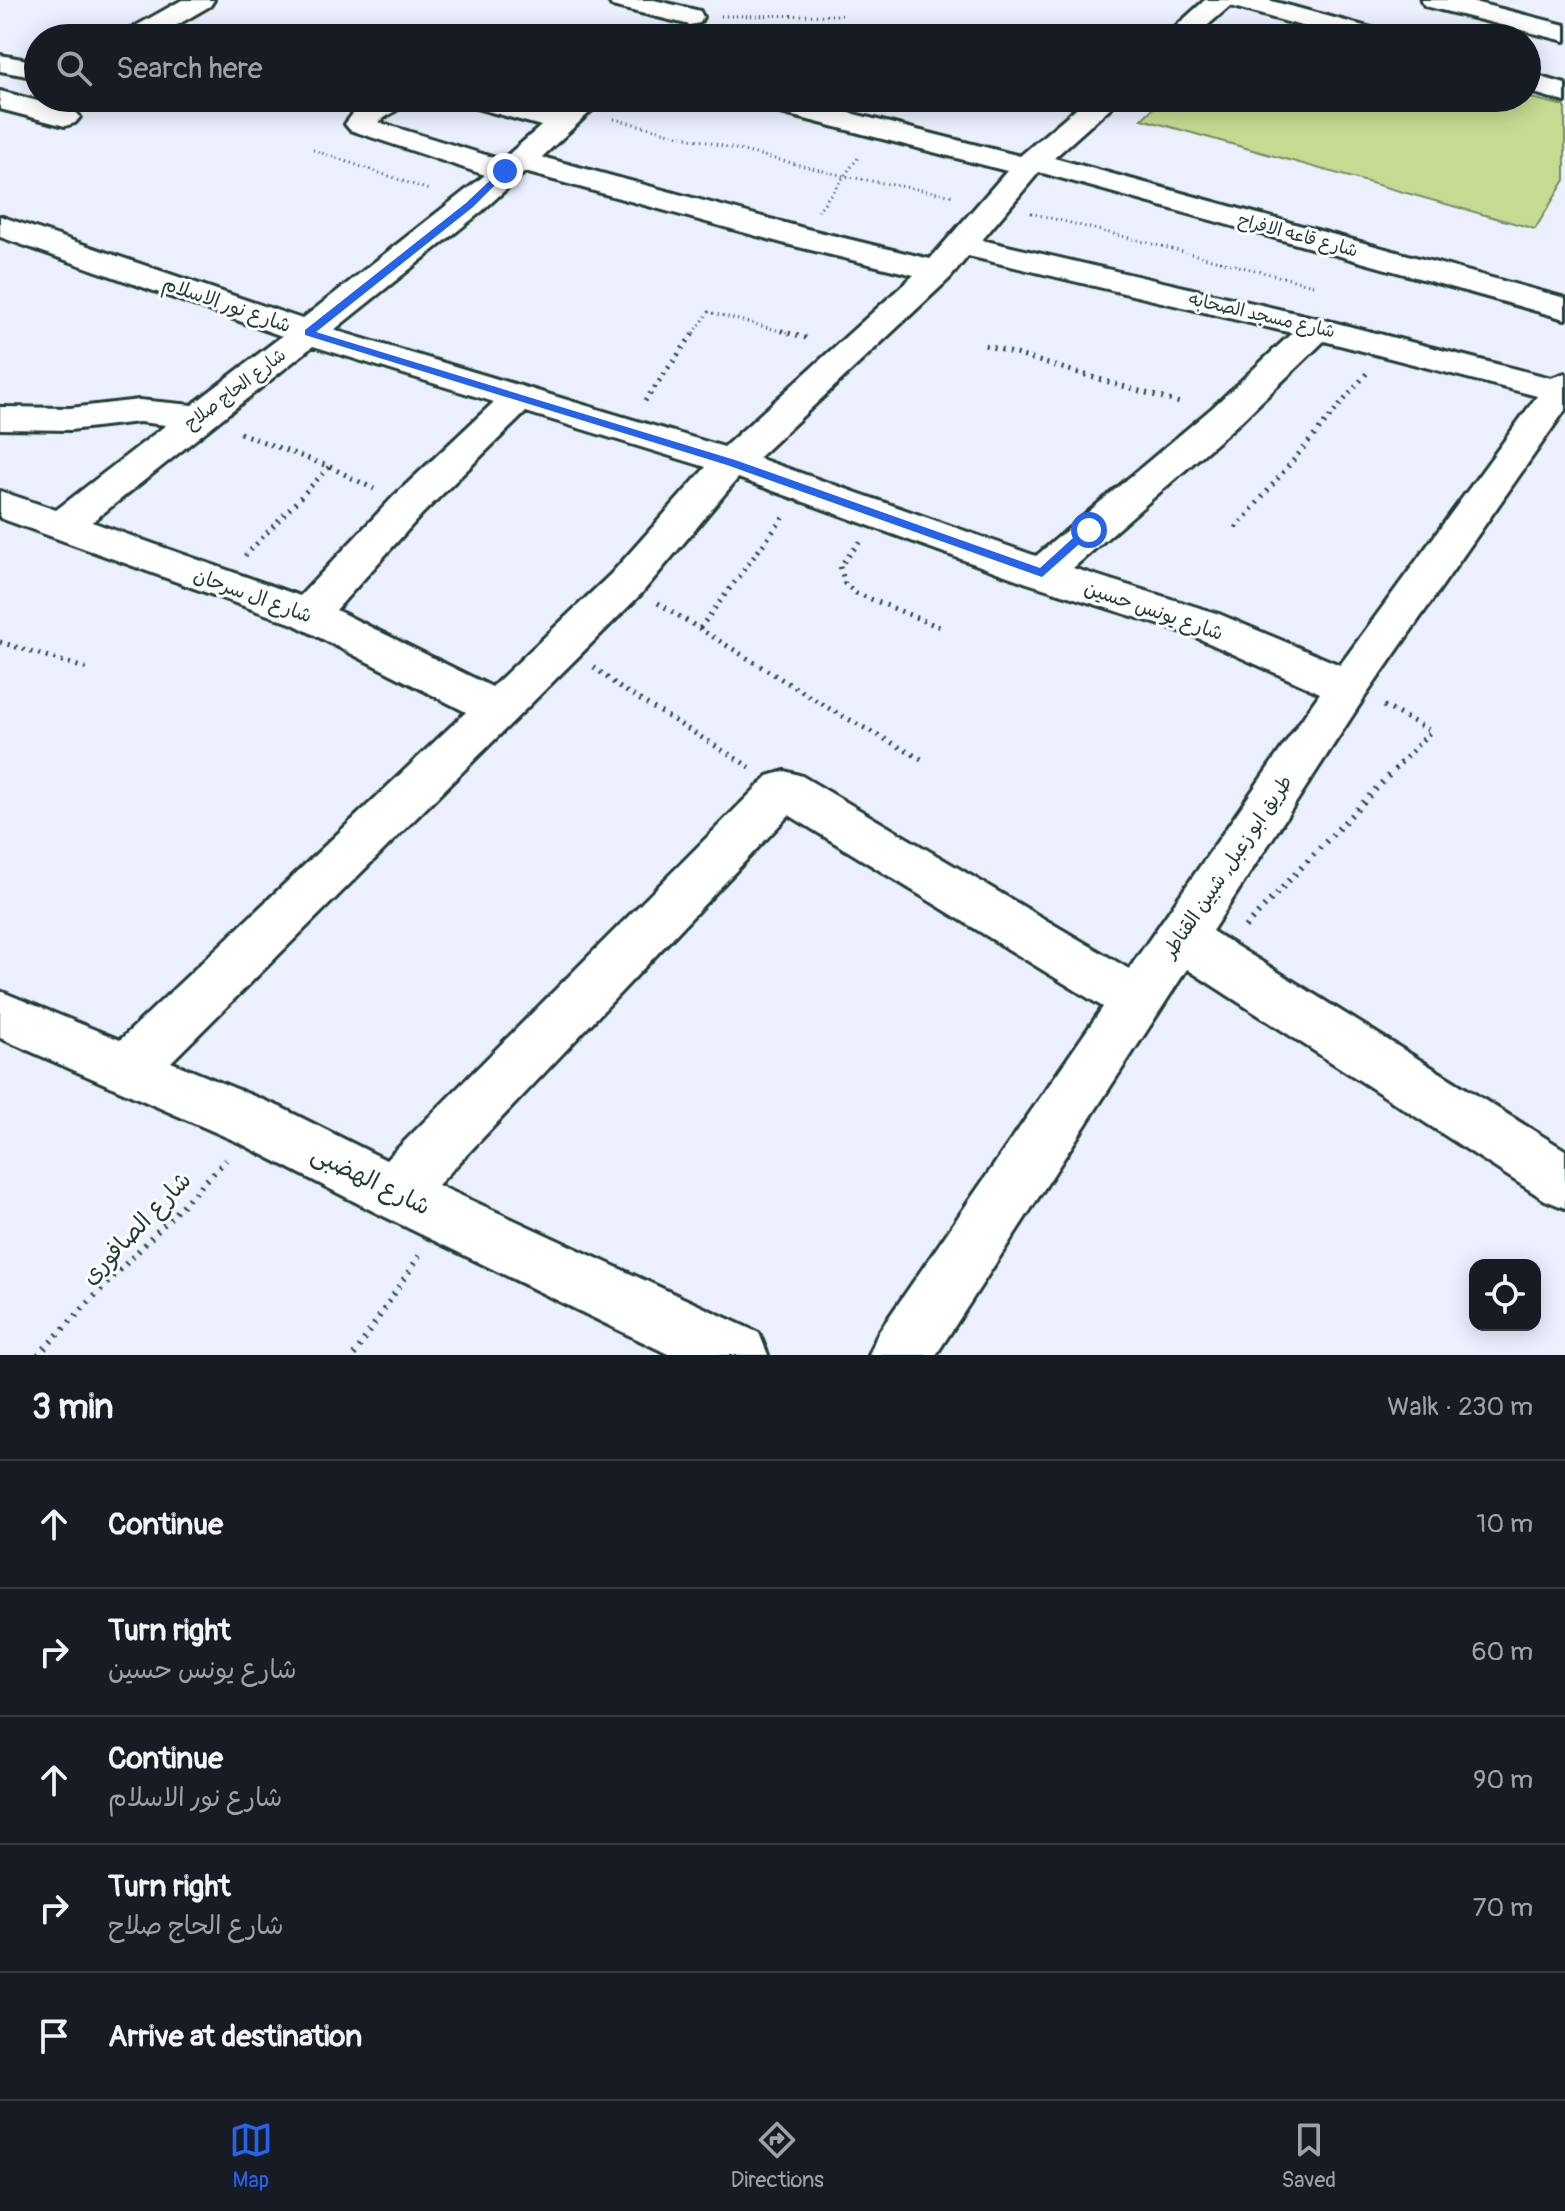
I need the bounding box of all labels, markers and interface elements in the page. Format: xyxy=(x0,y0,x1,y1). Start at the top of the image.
search box xyxy=(24,24,1541,112)
icon: search xyxy=(52,46,96,90)
text: Search here xyxy=(116,50,263,87)
route end xyxy=(487,153,523,189)
street label: شارع قاعه الافراح xyxy=(1235,208,1360,263)
street label: شارع نور الاسلام xyxy=(159,271,294,340)
street label: شارع مسجد الصحابه xyxy=(1186,287,1337,344)
street label: شارع الحاج صلاح xyxy=(180,344,291,435)
route start xyxy=(1071,512,1107,548)
street label: شارع ال سرحان xyxy=(190,562,315,629)
street label: شارع يونس حسين xyxy=(1081,575,1227,647)
street label: طريق ابو زعبل, شبين القناطر xyxy=(1156,770,1298,964)
street label: شارع الهضبى xyxy=(306,1139,435,1223)
street label: شارع الصافورى xyxy=(75,1166,199,1292)
map controls xyxy=(1469,1259,1541,1331)
button: locate xyxy=(1469,1259,1541,1331)
text: 3 min xyxy=(32,1386,114,1429)
text: Walk · 230 m xyxy=(1387,1391,1533,1423)
icon: ahead xyxy=(32,1502,76,1546)
text: Continue xyxy=(108,1506,223,1543)
text: 10 m xyxy=(1476,1508,1533,1540)
text: Turn right xyxy=(108,1612,231,1649)
icon: right xyxy=(32,1630,76,1674)
text: 60 m xyxy=(1471,1636,1533,1668)
text: شارع يونس حسين xyxy=(108,1654,297,1686)
text: Continue xyxy=(108,1740,223,1777)
icon: ahead xyxy=(32,1758,76,1802)
text: 90 m xyxy=(1473,1764,1533,1796)
text: شارع نور الاسلام xyxy=(108,1782,282,1814)
text: Turn right xyxy=(108,1868,231,1905)
icon: right xyxy=(32,1886,76,1930)
text: 70 m xyxy=(1473,1892,1533,1924)
text: شارع الحاج صلاح xyxy=(108,1910,284,1942)
icon: arrive xyxy=(32,2014,76,2058)
text: Arrive at destination xyxy=(108,2018,362,2055)
tab: Map xyxy=(229,2118,273,2194)
tab: Directions xyxy=(731,2118,824,2194)
tab: Saved xyxy=(1282,2118,1336,2194)

